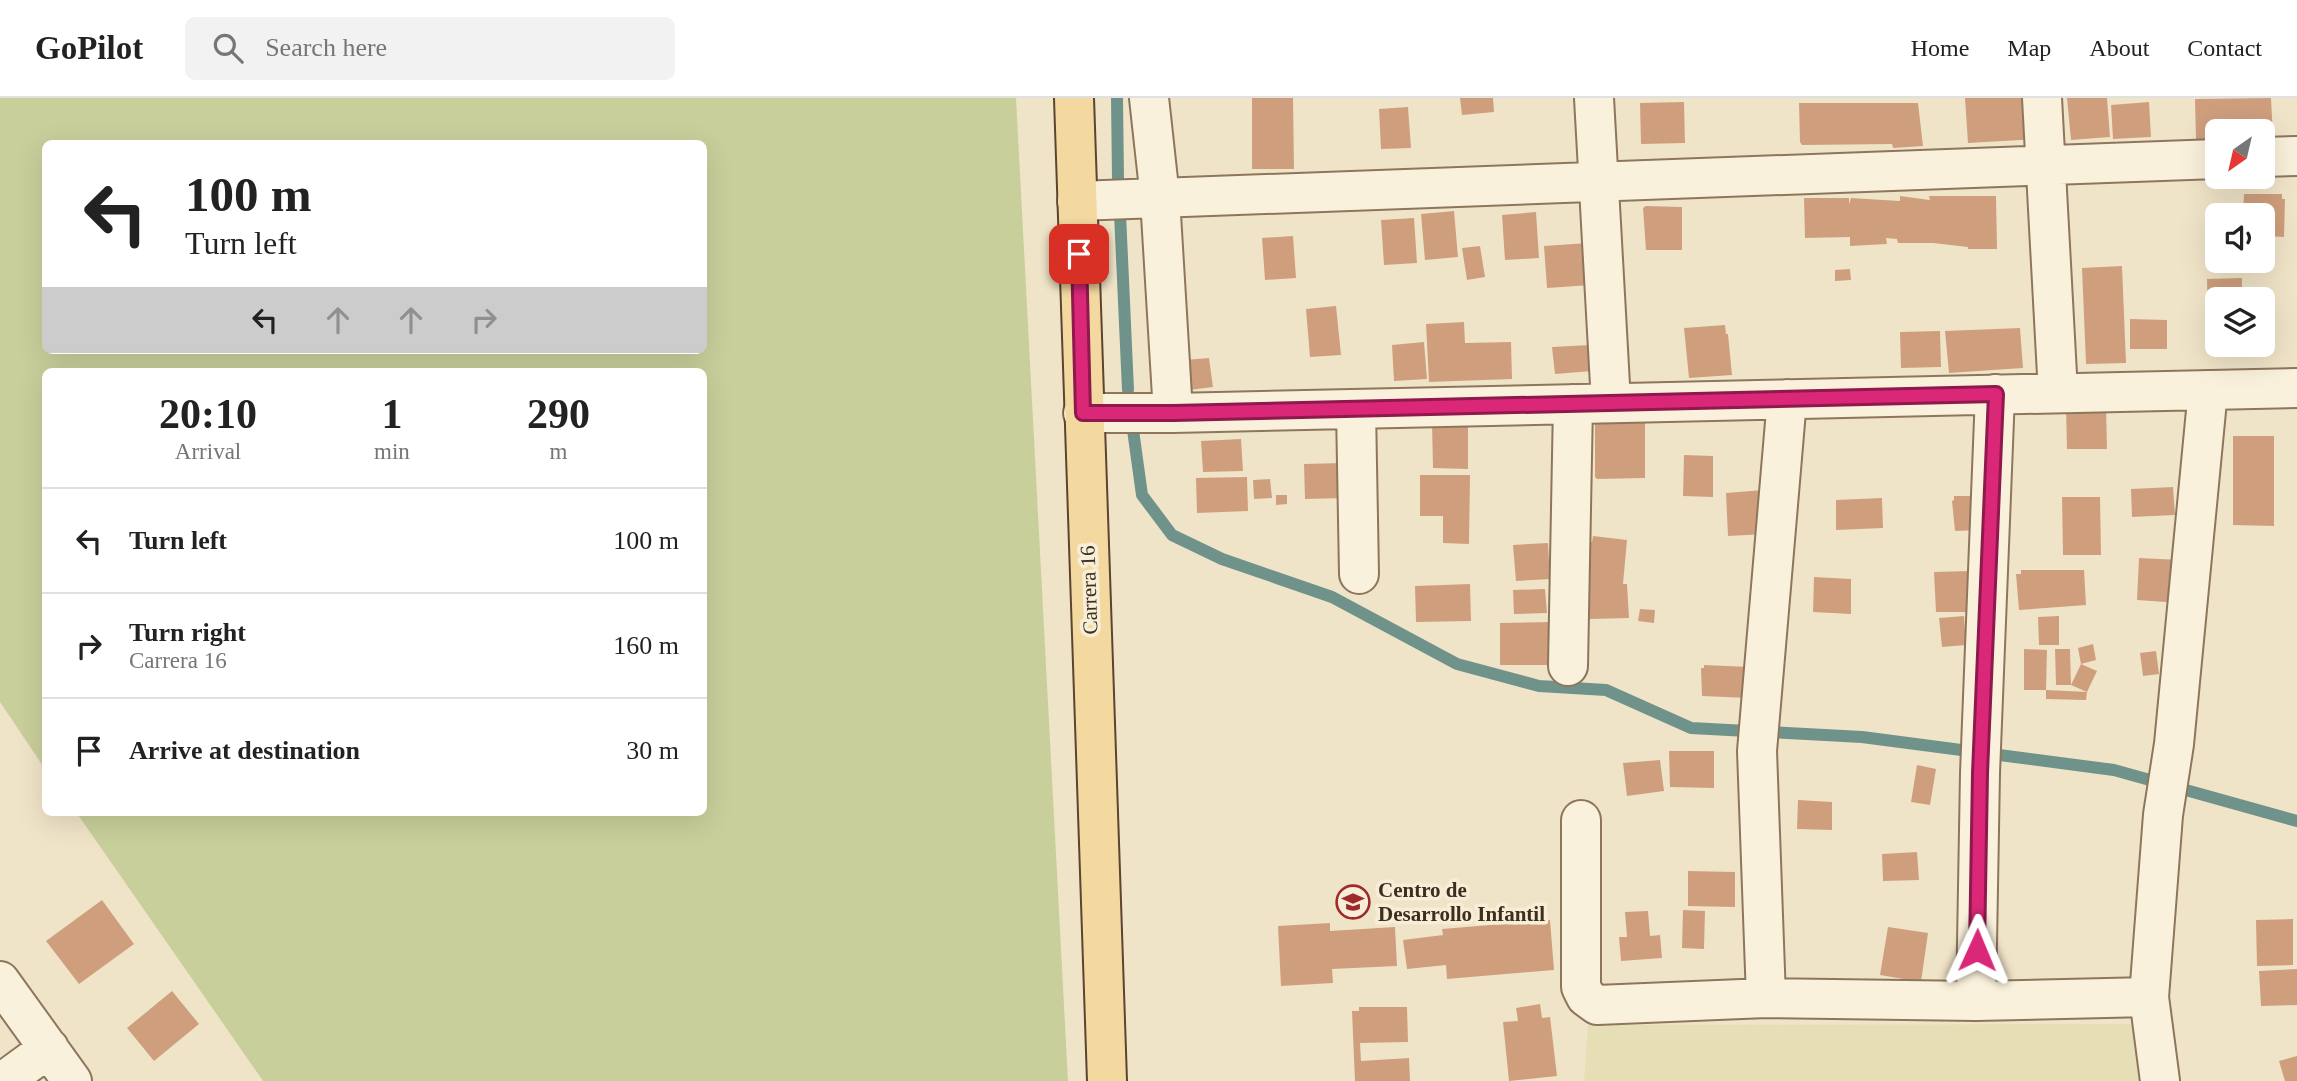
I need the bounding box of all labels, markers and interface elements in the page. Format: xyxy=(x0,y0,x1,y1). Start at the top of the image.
search box xyxy=(185,17,675,80)
icon: search xyxy=(209,29,247,67)
text: GoPilot xyxy=(35,30,143,66)
text: Search here xyxy=(265,33,387,62)
text: Home xyxy=(1911,35,1969,61)
text: Map xyxy=(2007,35,2051,61)
text: About xyxy=(2089,35,2149,61)
text: Contact xyxy=(2187,35,2262,61)
north arrow xyxy=(2205,119,2275,189)
map controls xyxy=(2205,119,2275,357)
text: 100 m xyxy=(185,167,312,222)
icon: left xyxy=(70,168,161,259)
button: sound xyxy=(2205,203,2275,273)
pin xyxy=(1049,224,1109,284)
text: Turn left xyxy=(185,225,297,261)
icon: arrive xyxy=(1060,235,1098,273)
button: layers xyxy=(2205,287,2275,357)
icon: left xyxy=(246,301,284,339)
icon: ahead xyxy=(319,301,357,339)
icon: ahead xyxy=(392,301,430,339)
icon: right xyxy=(465,301,503,339)
text: 20:10 xyxy=(159,391,257,437)
text: 1 xyxy=(381,391,402,437)
text: 290 xyxy=(527,391,590,437)
text: Arrival xyxy=(175,439,241,464)
text: min xyxy=(374,439,410,464)
text: m xyxy=(549,439,567,464)
icon: left xyxy=(70,522,108,560)
text: Turn left xyxy=(129,526,227,555)
text: 100 m xyxy=(613,526,679,555)
street label: Carrera 16 xyxy=(1075,545,1103,635)
text: Turn right xyxy=(129,618,246,647)
icon: right xyxy=(70,627,108,665)
text: 160 m xyxy=(613,631,679,660)
text: Carrera 16 xyxy=(129,648,227,673)
icon: arrive xyxy=(70,732,108,770)
text: Arrive at destination xyxy=(129,736,360,765)
text: 30 m xyxy=(626,736,679,765)
place label: Centro de Desarrollo Infantil xyxy=(1378,878,1545,926)
school or university icon: Centro de Desarrollo Infantil xyxy=(1334,883,1372,921)
position arrow xyxy=(1940,913,2014,987)

